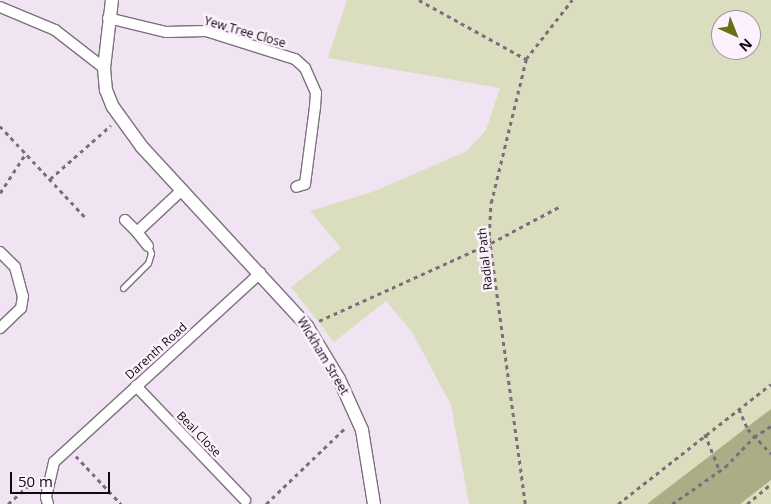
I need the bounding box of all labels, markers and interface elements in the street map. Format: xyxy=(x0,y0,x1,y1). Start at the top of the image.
north arrow xyxy=(711,10,761,60)
street label: Yew Tree Close xyxy=(203,13,287,51)
text: N xyxy=(735,35,757,56)
street label: Radial Path xyxy=(475,227,495,291)
street label: Wickham Street xyxy=(294,315,352,397)
street label: Darenth Road xyxy=(122,320,190,382)
street label: Beal Close xyxy=(174,408,224,460)
scale bar xyxy=(12,462,112,494)
text: 50 m xyxy=(18,471,53,491)

